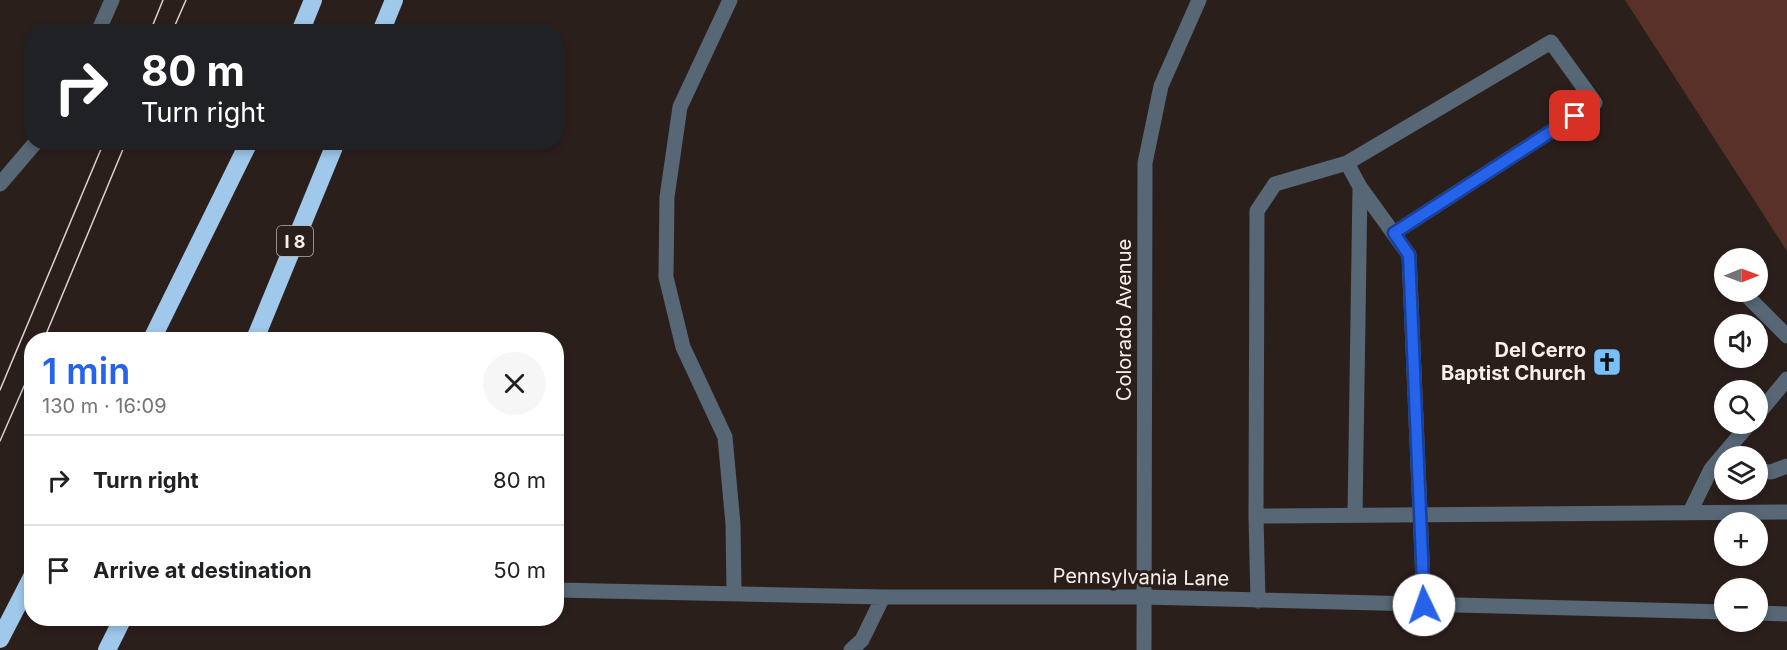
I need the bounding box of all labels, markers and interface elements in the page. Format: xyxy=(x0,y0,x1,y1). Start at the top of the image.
text: 80 m xyxy=(141,45,245,96)
icon: right xyxy=(42,48,120,126)
pin xyxy=(1549,90,1600,141)
text: Turn right xyxy=(141,96,265,129)
icon: arrive xyxy=(1558,99,1591,132)
road number: I 8 xyxy=(277,226,313,256)
street label: Colorado Avenue xyxy=(1112,239,1136,401)
north arrow xyxy=(1714,248,1768,302)
map controls xyxy=(1714,248,1768,632)
button: sound xyxy=(1714,314,1768,368)
place label: Del Cerro Baptist Church xyxy=(1441,338,1586,385)
church icon: Del Cerro Baptist Church xyxy=(1591,346,1623,378)
text: 1 min xyxy=(42,349,130,393)
button: close xyxy=(483,352,546,415)
button: search xyxy=(1714,380,1768,434)
text: 130 m · 16:09 xyxy=(42,394,167,418)
button: layers xyxy=(1714,446,1768,500)
icon: right xyxy=(42,464,75,497)
text: Turn right xyxy=(93,467,199,493)
text: 80 m xyxy=(493,467,546,493)
button: + xyxy=(1714,512,1768,566)
icon: arrive xyxy=(42,554,75,587)
text: Arrive at destination xyxy=(93,557,312,583)
text: 50 m xyxy=(493,557,546,583)
street label: Pennsylvania Lane xyxy=(1052,563,1230,591)
position arrow xyxy=(1392,573,1456,637)
button: − xyxy=(1714,578,1768,632)

